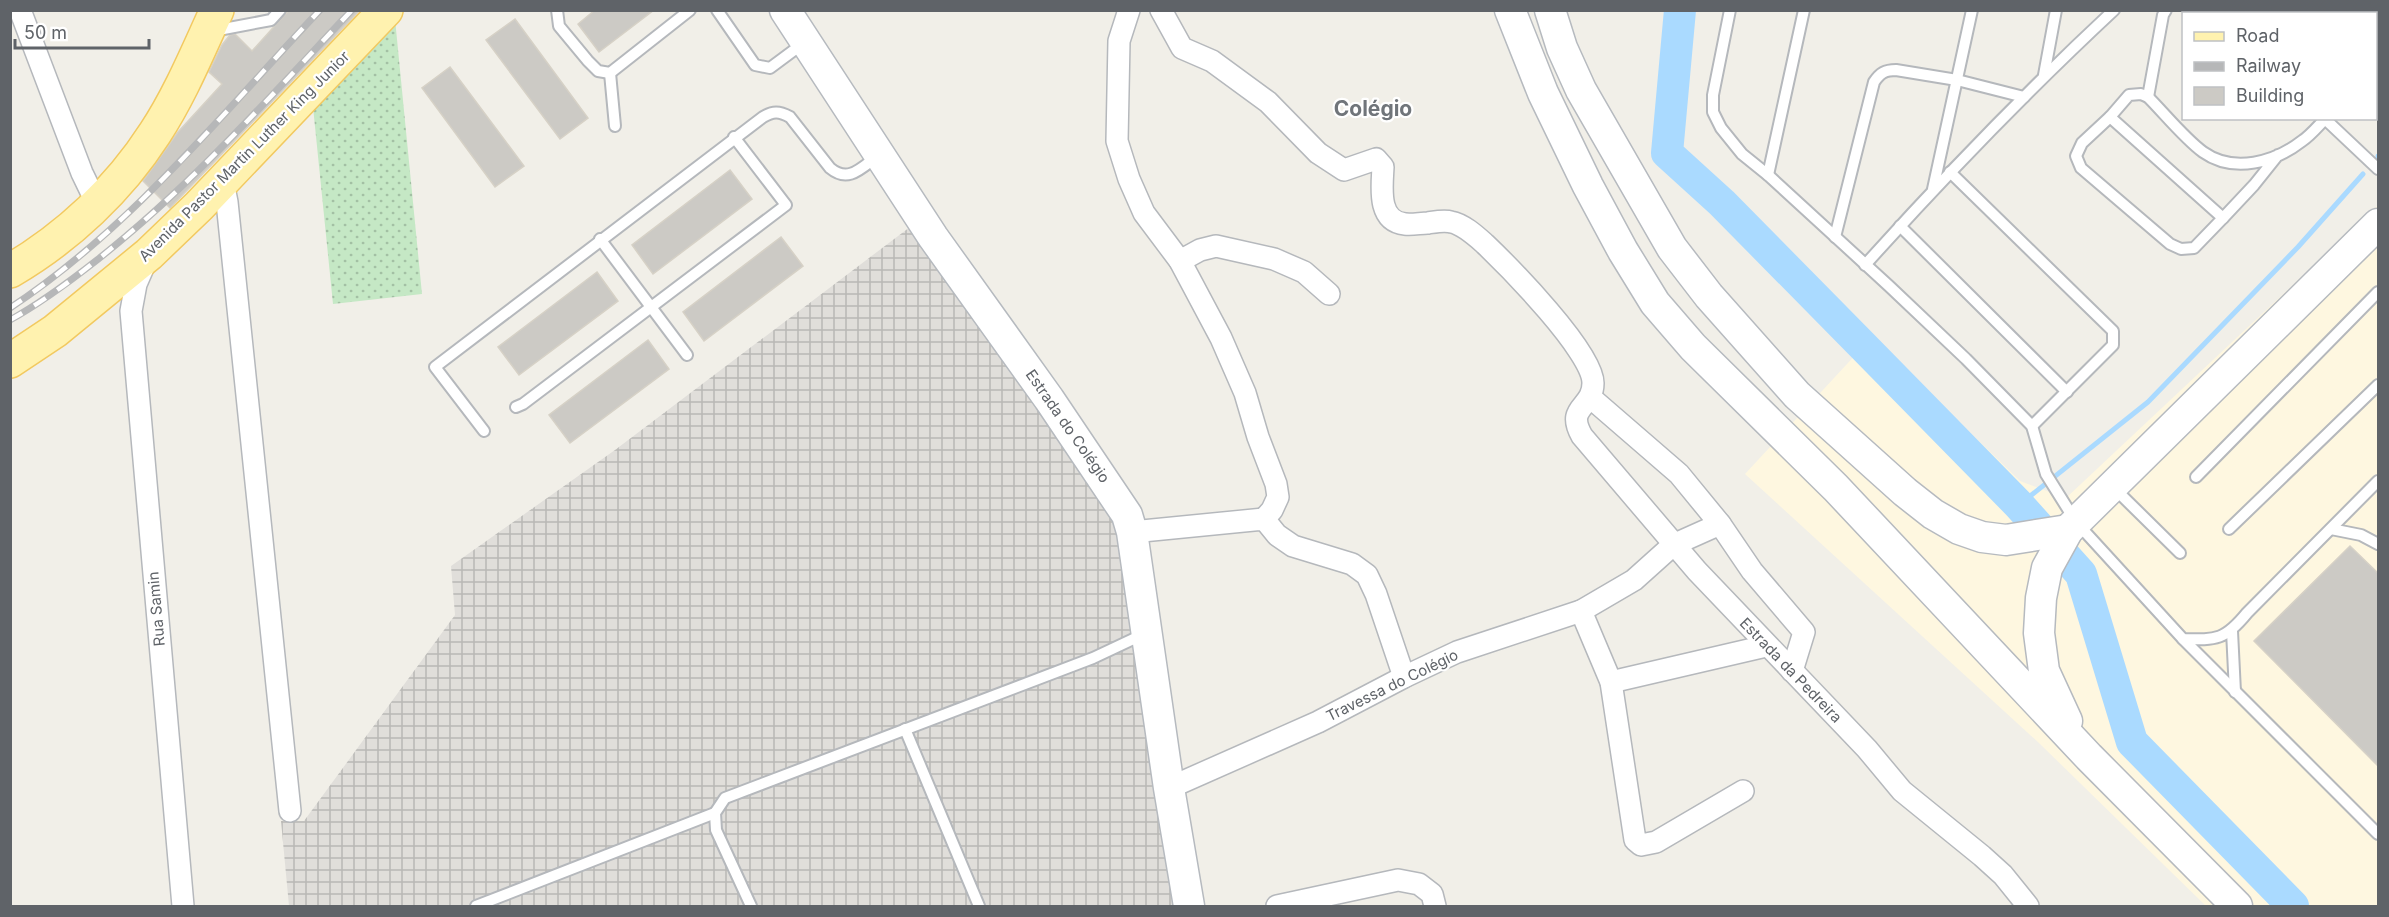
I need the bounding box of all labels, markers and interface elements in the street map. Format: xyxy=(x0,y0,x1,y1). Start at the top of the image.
scale bar xyxy=(15,12,148,50)
legend xyxy=(2182,12,2377,120)
text: 50 m xyxy=(24,22,67,43)
text: Road xyxy=(2236,25,2279,46)
street label: Avenida Pastor Martin Luther King Junior xyxy=(135,46,354,265)
text: Railway xyxy=(2236,55,2301,76)
text: Building xyxy=(2236,85,2304,106)
district label: Colégio xyxy=(1334,96,1412,121)
street label: Estrada do Colégio xyxy=(1022,366,1114,486)
street label: Rua Samin xyxy=(143,571,169,647)
street label: Estrada da Pedreira xyxy=(1736,613,1846,727)
street label: Travessa do Colégio xyxy=(1323,645,1461,725)

